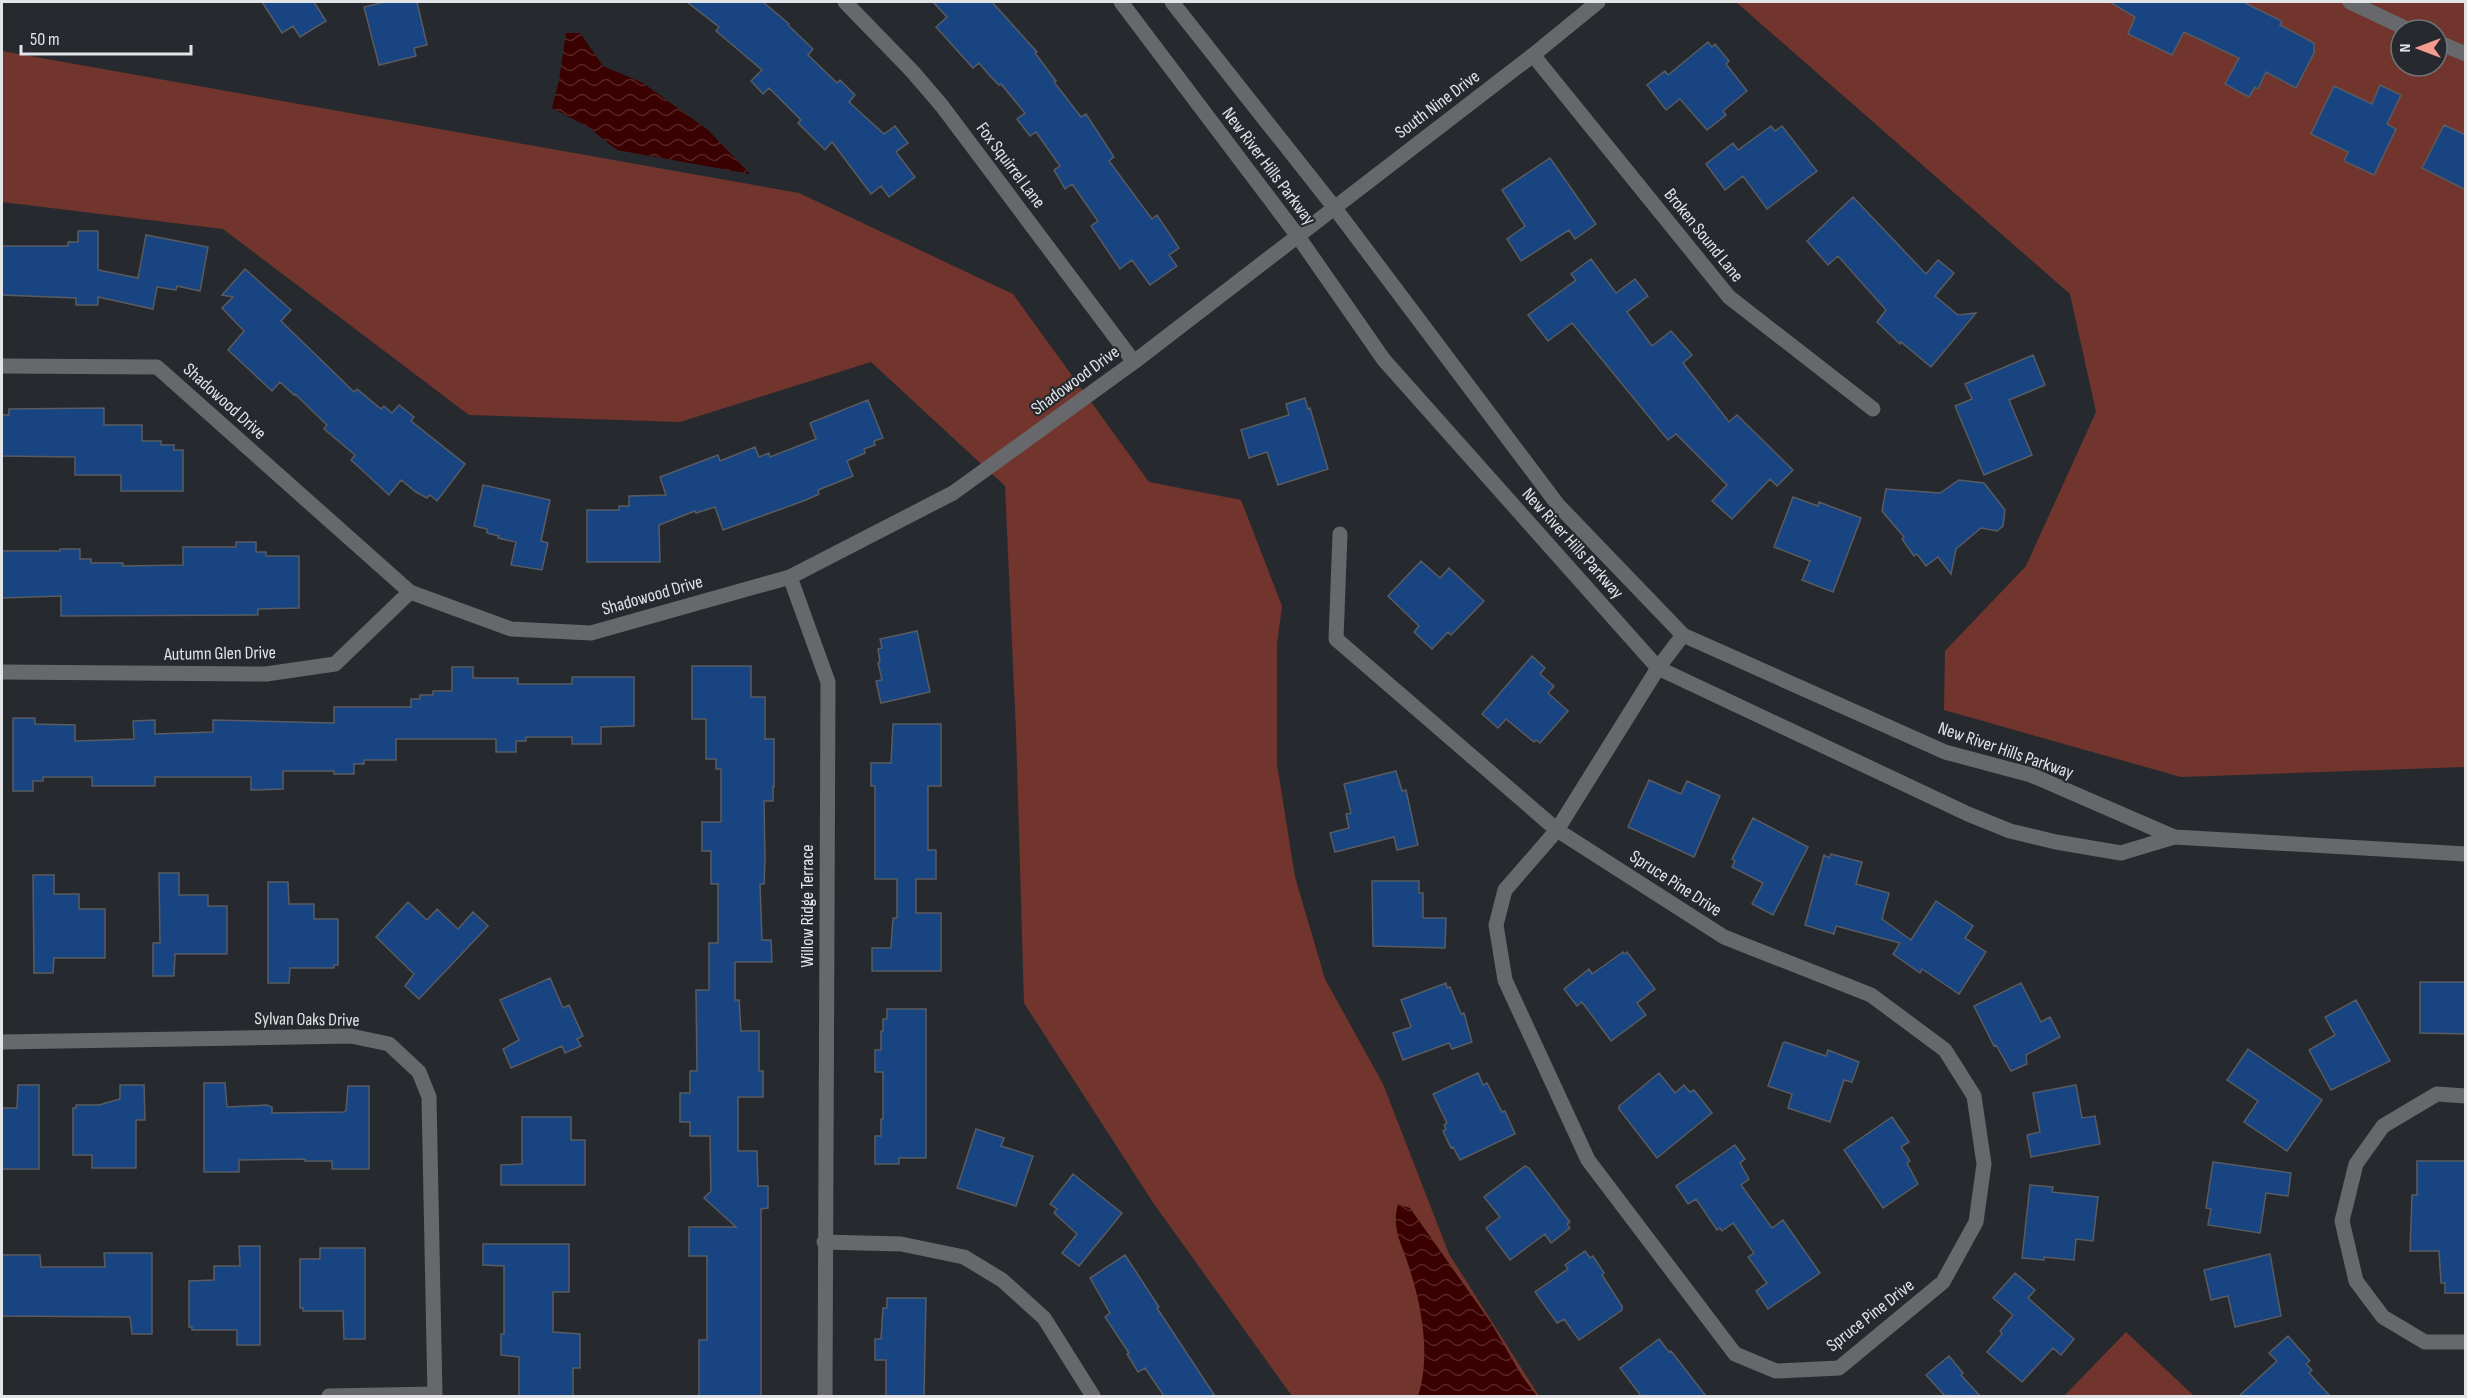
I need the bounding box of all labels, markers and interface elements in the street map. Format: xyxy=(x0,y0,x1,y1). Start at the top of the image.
scale bar xyxy=(21,18,190,56)
north arrow xyxy=(2389,18,2449,78)
text: 50 m xyxy=(30,29,60,50)
text: N xyxy=(2396,44,2415,52)
street label: South Nine Drive xyxy=(1391,66,1484,143)
street label: New River Hills Parkway xyxy=(1218,103,1320,229)
street label: Fox Squirrel Lane xyxy=(972,118,1050,212)
street label: Broken Sound Lane xyxy=(1660,184,1748,286)
street label: Shadowood Drive xyxy=(1027,341,1124,419)
street label: Shadowood Drive xyxy=(179,359,270,444)
street label: New River Hills Parkway xyxy=(1517,484,1628,603)
street label: Shadowood Drive xyxy=(599,571,705,620)
street label: Autumn Glen Drive xyxy=(163,642,276,665)
street label: New River Hills Parkway xyxy=(1935,717,2076,783)
street label: Willow Ridge Terrace xyxy=(797,844,818,968)
street label: Spruce Pine Drive xyxy=(1626,846,1726,921)
street label: Sylvan Oaks Drive xyxy=(254,1008,360,1031)
street label: Spruce Pine Drive xyxy=(1822,1275,1918,1356)

